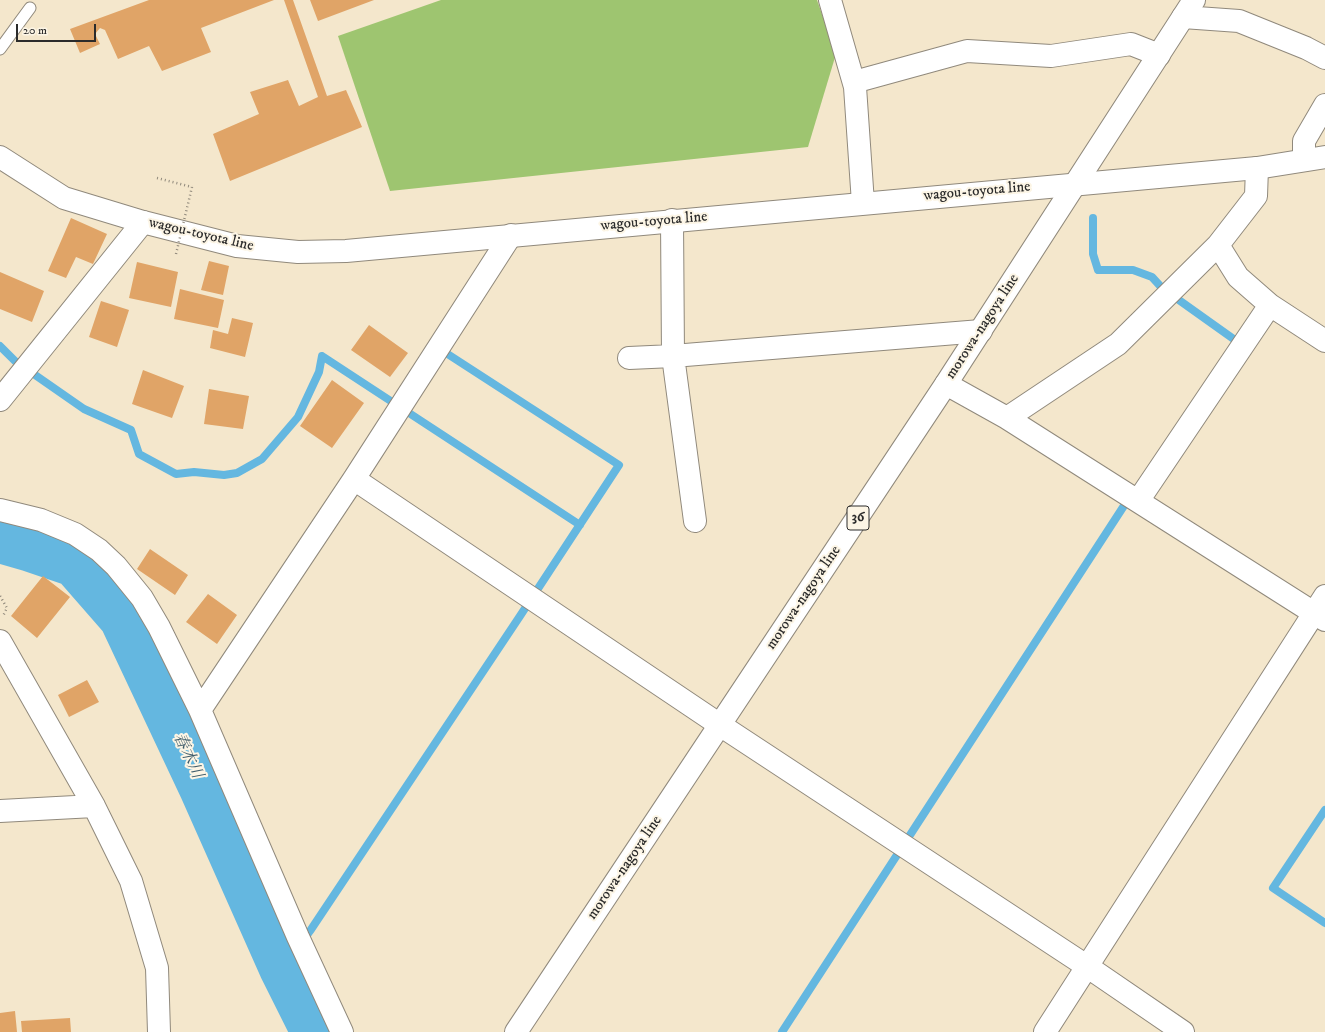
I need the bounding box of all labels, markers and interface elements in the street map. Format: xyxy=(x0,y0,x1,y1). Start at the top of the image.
scale bar xyxy=(18,16,98,42)
text: 20 m xyxy=(23,23,47,38)
street label: wagou-toyota line xyxy=(923,178,1031,206)
street label: wagou-toyota line xyxy=(600,208,708,236)
street label: wagou-toyota line xyxy=(147,214,255,256)
street label: morowa-nagoya line xyxy=(942,271,1024,383)
road number: 36 xyxy=(847,506,869,530)
street label: morowa-nagoya line xyxy=(763,543,845,653)
water label: 春木川 xyxy=(168,730,206,782)
street label: morowa-nagoya line xyxy=(584,813,666,923)

